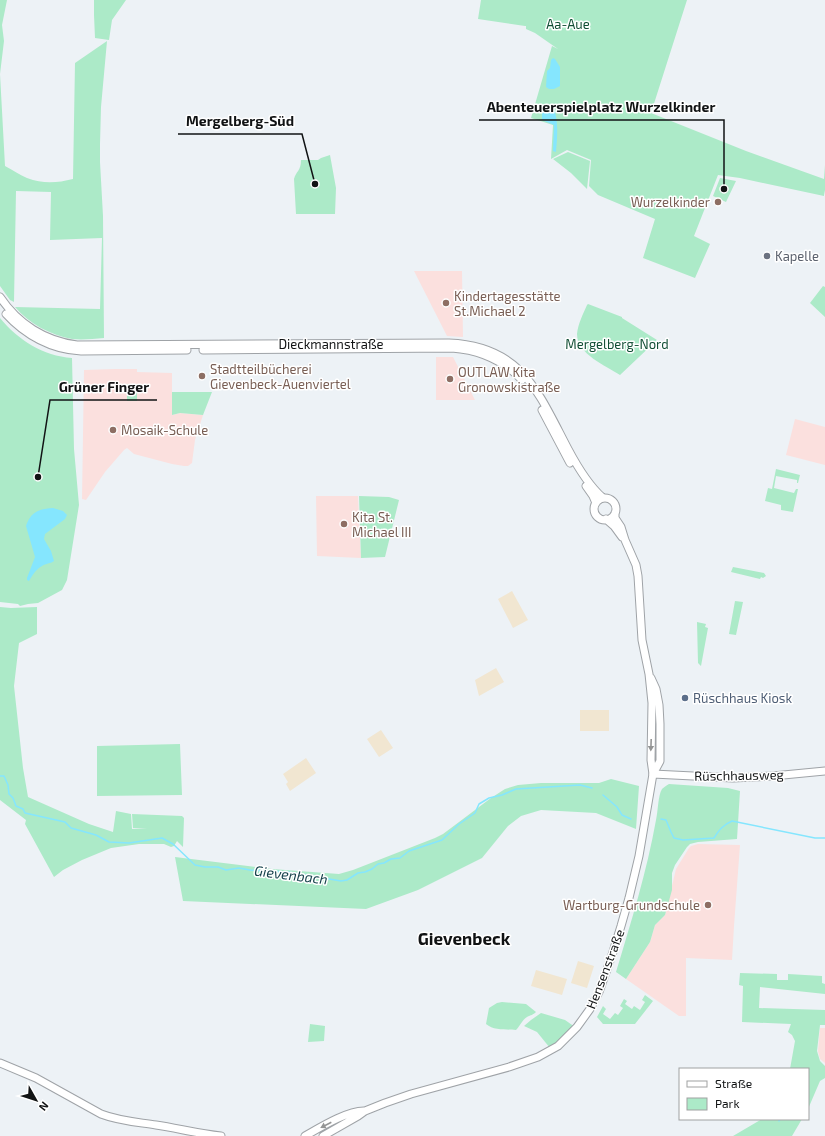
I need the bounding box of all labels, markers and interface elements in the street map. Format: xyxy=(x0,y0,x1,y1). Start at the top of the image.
park label: Aa-Aue xyxy=(546,16,590,32)
callout: Abenteuerspielplatz Wurzelkinder xyxy=(479,94,724,120)
text: Abenteuerspielplatz Wurzelkinder xyxy=(487,98,715,115)
callout: Mergelberg-Süd xyxy=(178,108,302,134)
text: Mergelberg-Süd xyxy=(186,112,294,129)
place label: Wurzelkinder xyxy=(631,194,710,210)
marker: Wurzelkinder xyxy=(713,197,723,207)
place label: Kapelle xyxy=(775,248,819,264)
marker: Kapelle xyxy=(762,251,772,261)
place label: Kindertagesstätte St.Michael 2 xyxy=(454,288,561,319)
marker: Kindertagesstätte St.Michael 2 xyxy=(441,298,451,308)
street label: Dieckmannstraße xyxy=(278,336,384,352)
park label: Mergelberg-Nord xyxy=(565,336,669,352)
place label: Stadtteilbücherei Gievenbeck-Auenviertel xyxy=(210,361,351,392)
place label: OUTLAW Kita Gronowskistraße xyxy=(458,364,560,395)
marker: Stadtteilbücherei Gievenbeck-Auenviertel xyxy=(197,371,207,381)
callout: Grüner Finger xyxy=(50,374,157,400)
marker: OUTLAW Kita Gronowskistraße xyxy=(445,374,455,384)
text: Grüner Finger xyxy=(59,378,149,395)
place label: Mosaik-Schule xyxy=(121,422,208,438)
marker: Mosaik-Schule xyxy=(108,425,118,435)
place label: Kita St. Michael III xyxy=(352,509,411,540)
marker: Kita St. Michael III xyxy=(339,519,349,529)
place label: Rüschhaus Kiosk xyxy=(693,690,792,706)
marker: Rüschhaus Kiosk xyxy=(680,693,690,703)
one-way arrow xyxy=(648,739,654,752)
street label: Rüschhausweg xyxy=(694,766,784,784)
water label: Gievenbach xyxy=(253,862,329,887)
place label: Wartburg-Grundschule xyxy=(563,897,700,913)
marker: Wartburg-Grundschule xyxy=(703,900,713,910)
street label: Hensenstraße xyxy=(582,927,628,1011)
district label: Gievenbeck xyxy=(418,928,511,948)
legend xyxy=(679,1068,809,1120)
text: Straße xyxy=(715,1076,752,1090)
north arrow xyxy=(16,1080,56,1120)
text: Park xyxy=(715,1096,740,1110)
text: N xyxy=(37,1099,52,1114)
one-way arrow xyxy=(321,1121,332,1128)

